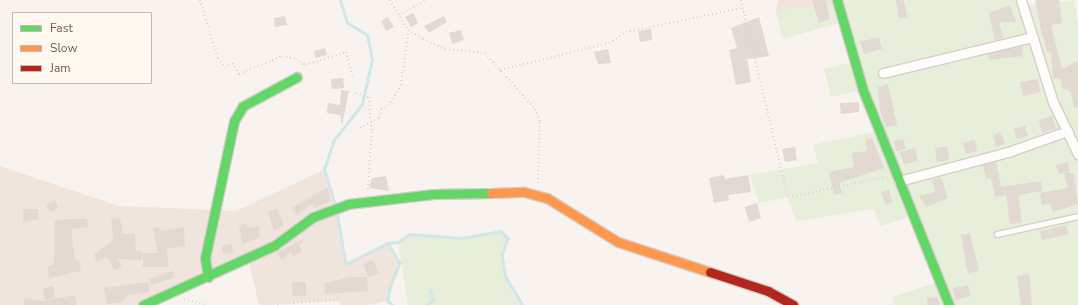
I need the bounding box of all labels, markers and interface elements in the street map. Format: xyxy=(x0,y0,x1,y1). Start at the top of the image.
legend xyxy=(12,12,152,84)
text: Fast xyxy=(50,20,73,36)
text: Slow xyxy=(50,40,78,56)
text: Jam xyxy=(50,60,71,76)

